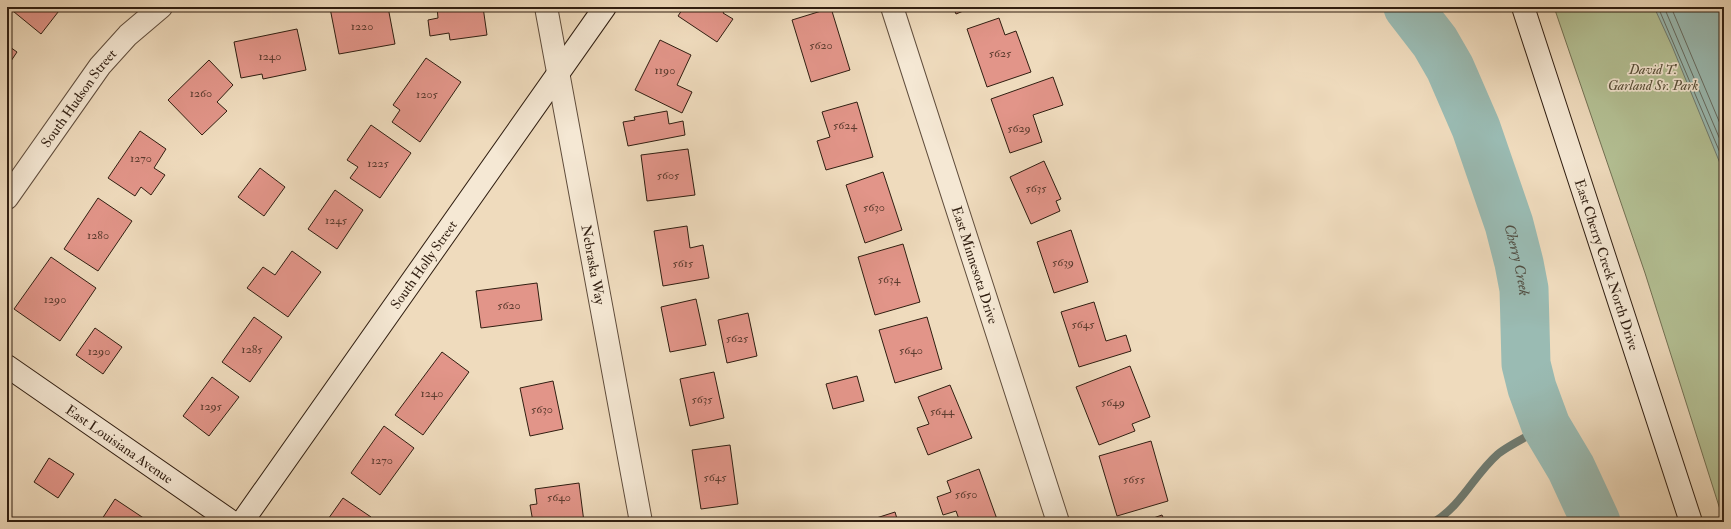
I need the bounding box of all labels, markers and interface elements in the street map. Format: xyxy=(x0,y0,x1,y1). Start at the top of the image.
house number: 1220 xyxy=(351,19,373,34)
house number: 5620 xyxy=(809,38,833,53)
street label: South Hudson Street xyxy=(37,45,120,150)
house number: 5625 xyxy=(989,46,1012,61)
house number: 1240 xyxy=(259,49,282,64)
park label: David T. Garland Sr. Park xyxy=(1608,61,1699,94)
house number: 1190 xyxy=(655,63,675,78)
house number: 1260 xyxy=(190,86,212,101)
house number: 1205 xyxy=(416,87,439,102)
house number: 5624 xyxy=(833,118,857,133)
house number: 5629 xyxy=(1007,121,1031,136)
house number: 1270 xyxy=(130,151,152,166)
house number: 1225 xyxy=(367,156,390,171)
house number: 5605 xyxy=(657,168,680,183)
street label: East Cherry Creek North Drive xyxy=(1571,177,1643,352)
house number: 5635 xyxy=(1025,181,1047,196)
house number: 5630 xyxy=(863,200,885,215)
street label: East Minnesota Drive xyxy=(948,204,1002,326)
house number: 1245 xyxy=(325,213,348,228)
street label: South Holly Street xyxy=(386,217,461,312)
water label: Cherry Creek xyxy=(1500,222,1534,296)
street label: Nebraska Way xyxy=(578,223,609,307)
house number: 1280 xyxy=(87,228,109,243)
house number: 5639 xyxy=(1052,255,1074,270)
house number: 5615 xyxy=(673,256,694,271)
house number: 5634 xyxy=(878,272,901,287)
house number: 1290 xyxy=(44,292,66,307)
house number: 5620 xyxy=(497,298,521,313)
house number: 5645 xyxy=(1071,317,1095,332)
house number: 5625 xyxy=(726,331,749,346)
house number: 1285 xyxy=(241,342,263,357)
house number: 5640 xyxy=(899,343,923,358)
house number: 1290 xyxy=(88,344,110,359)
house number: 1240 xyxy=(421,386,444,401)
house number: 5635 xyxy=(691,392,713,407)
house number: 5649 xyxy=(1101,395,1125,410)
house number: 1295 xyxy=(200,399,223,414)
street label: East Louisiana Avenue xyxy=(63,401,177,487)
house number: 5630 xyxy=(531,402,553,417)
house number: 5644 xyxy=(930,404,955,419)
house number: 1270 xyxy=(371,453,393,468)
house number: 5645 xyxy=(703,470,727,485)
house number: 5655 xyxy=(1123,472,1146,487)
house number: 5650 xyxy=(955,487,977,502)
house number: 5640 xyxy=(547,490,571,505)

